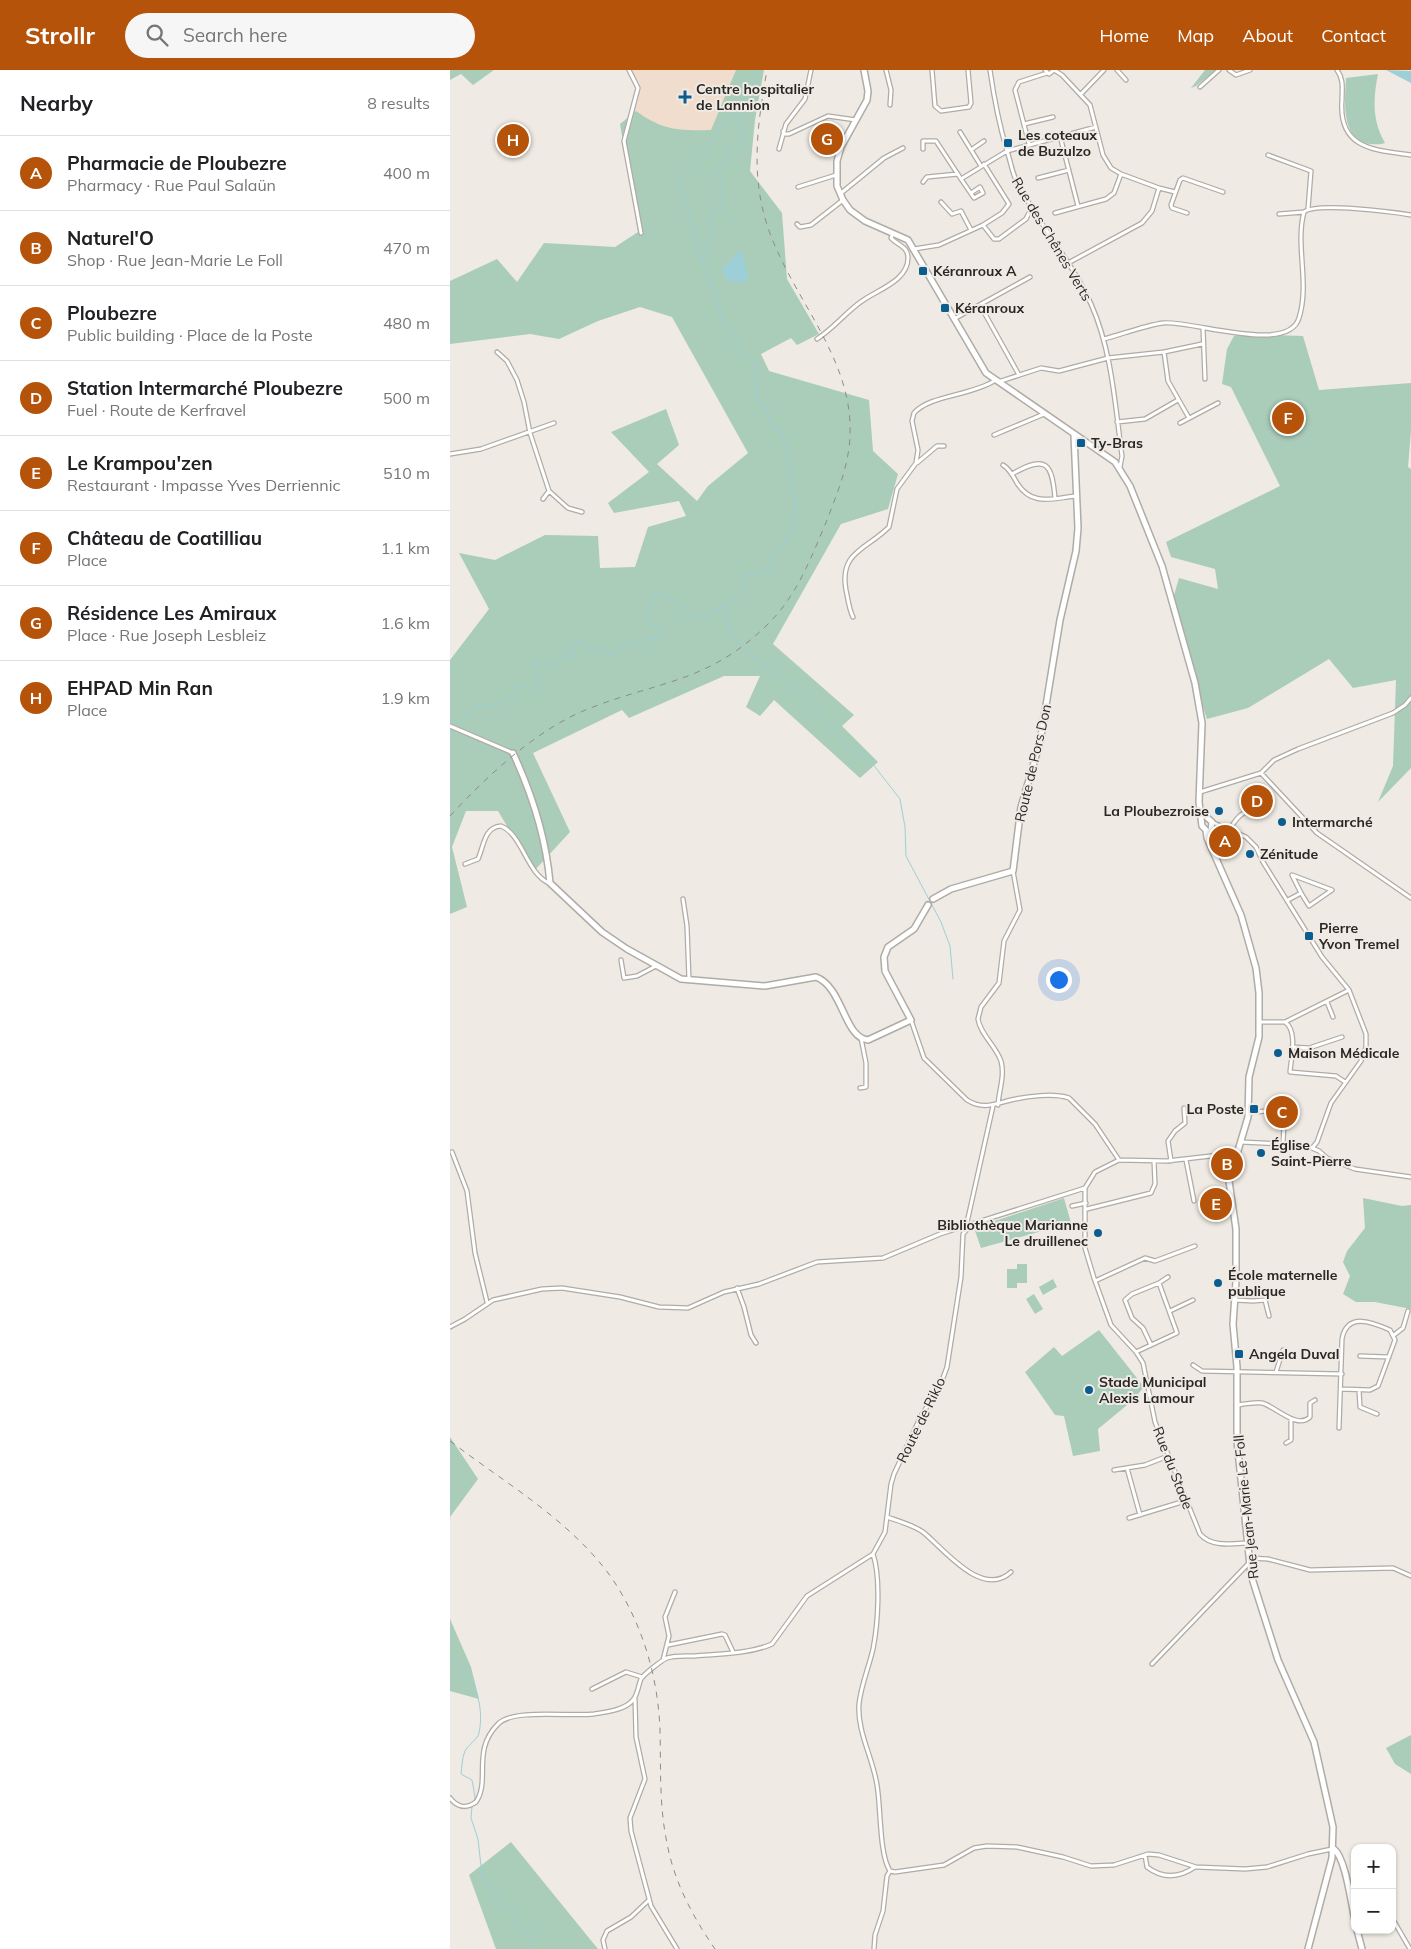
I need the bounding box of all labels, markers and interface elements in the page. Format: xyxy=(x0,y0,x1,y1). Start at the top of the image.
search box xyxy=(125,13,475,58)
text: Strollr xyxy=(25,20,95,50)
icon: search xyxy=(143,21,171,49)
text: Search here xyxy=(183,23,287,47)
text: Home xyxy=(1099,24,1149,47)
text: Map xyxy=(1177,24,1214,47)
text: About xyxy=(1242,24,1293,47)
text: Contact xyxy=(1321,24,1386,47)
place label: Centre hospitalier de Lannion xyxy=(696,80,814,114)
text: Nearby xyxy=(20,90,93,116)
marker: Centre hospitalier de Lannion xyxy=(678,90,692,104)
text: 8 results xyxy=(367,93,430,113)
pin: G xyxy=(811,120,843,158)
pin: H xyxy=(497,121,529,159)
place label: Les coteaux de Buzulzo xyxy=(1018,126,1097,160)
marker: Les coteaux de Buzulzo xyxy=(1002,137,1014,149)
text: Pharmacie de Ploubezre xyxy=(67,151,287,175)
text: A xyxy=(30,163,42,183)
text: 400 m xyxy=(383,163,430,183)
street label: Rue des Chênes Verts xyxy=(1008,174,1096,304)
text: Pharmacy · Rue Paul Salaün xyxy=(67,175,276,195)
text: Naturel'O xyxy=(67,226,154,250)
text: B xyxy=(30,238,42,258)
text: 470 m xyxy=(383,238,430,258)
text: Shop · Rue Jean-Marie Le Foll xyxy=(67,250,283,270)
place label: Kéranroux A xyxy=(933,262,1017,280)
marker: Kéranroux A xyxy=(917,265,929,277)
place label: Kéranroux xyxy=(955,299,1024,317)
text: Ploubezre xyxy=(67,301,157,325)
marker: Kéranroux xyxy=(939,302,951,314)
text: C xyxy=(31,313,41,333)
text: 480 m xyxy=(383,313,430,333)
text: Public building · Place de la Poste xyxy=(67,325,313,345)
text: Station Intermarché Ploubezre xyxy=(67,376,343,400)
text: D xyxy=(30,388,42,408)
text: 500 m xyxy=(383,388,430,408)
pin: F xyxy=(1272,399,1304,437)
text: Fuel · Route de Kerfravel xyxy=(67,400,246,420)
place label: Ty-Bras xyxy=(1091,434,1143,452)
marker: Ty-Bras xyxy=(1075,437,1087,449)
text: Le Krampou'zen xyxy=(67,451,213,475)
text: E xyxy=(31,463,41,483)
text: 510 m xyxy=(383,463,430,483)
text: Restaurant · Impasse Yves Derriennic xyxy=(67,475,340,495)
text: Château de Coatilliau xyxy=(67,526,262,550)
text: F xyxy=(31,538,41,558)
text: 1.1 km xyxy=(381,538,430,558)
text: Place xyxy=(67,550,107,570)
text: Résidence Les Amiraux xyxy=(67,601,277,625)
text: G xyxy=(30,613,42,633)
text: 1.6 km xyxy=(381,613,430,633)
text: Place · Rue Joseph Lesbleiz xyxy=(67,625,266,645)
text: EHPAD Min Ran xyxy=(67,676,213,700)
text: H xyxy=(30,688,42,708)
text: 1.9 km xyxy=(381,688,430,708)
text: Place xyxy=(67,700,107,720)
street label: Route de Pors Don xyxy=(1011,702,1055,824)
pin: D xyxy=(1241,782,1273,820)
place label: La Ploubezroise xyxy=(1103,802,1209,820)
marker: La Ploubezroise xyxy=(1213,805,1225,817)
place label: Intermarché xyxy=(1292,813,1373,831)
marker: Intermarché xyxy=(1276,816,1288,828)
pin: A xyxy=(1209,822,1241,860)
place label: Zénitude xyxy=(1260,845,1318,863)
marker: Zénitude xyxy=(1244,848,1256,860)
place label: Pierre Yvon Tremel xyxy=(1318,919,1399,953)
marker: Pierre Yvon Tremel xyxy=(1303,930,1315,942)
your location xyxy=(1046,967,1072,993)
place label: Maison Médicale xyxy=(1288,1044,1400,1062)
marker: Maison Médicale xyxy=(1272,1047,1284,1059)
pin: C xyxy=(1266,1093,1298,1131)
place label: La Poste xyxy=(1187,1100,1244,1118)
marker: La Poste xyxy=(1248,1103,1260,1115)
place label: Église Saint-Pierre xyxy=(1271,1136,1352,1170)
pin: B xyxy=(1211,1145,1243,1183)
marker: Église Saint-Pierre xyxy=(1255,1147,1267,1159)
pin: E xyxy=(1200,1185,1232,1223)
place label: Bibliothèque Marianne Le druillenec xyxy=(937,1216,1088,1250)
marker: Bibliothèque Marianne Le druillenec xyxy=(1092,1227,1104,1239)
place label: École maternelle publique xyxy=(1228,1266,1338,1300)
marker: École maternelle publique xyxy=(1212,1277,1224,1289)
place label: Angela Duval xyxy=(1249,1345,1339,1363)
marker: Angela Duval xyxy=(1233,1348,1245,1360)
place label: Stade Municipal Alexis Lamour xyxy=(1099,1373,1206,1407)
street label: Route de Riklo xyxy=(893,1374,949,1466)
marker: Stade Municipal Alexis Lamour xyxy=(1083,1384,1095,1396)
street label: Rue du Stade xyxy=(1149,1424,1197,1512)
street label: Rue Jean-Marie Le Foll xyxy=(1229,1434,1263,1580)
map controls xyxy=(1351,1844,1396,1934)
button: + xyxy=(1351,1844,1396,1889)
button: − xyxy=(1351,1889,1396,1934)

